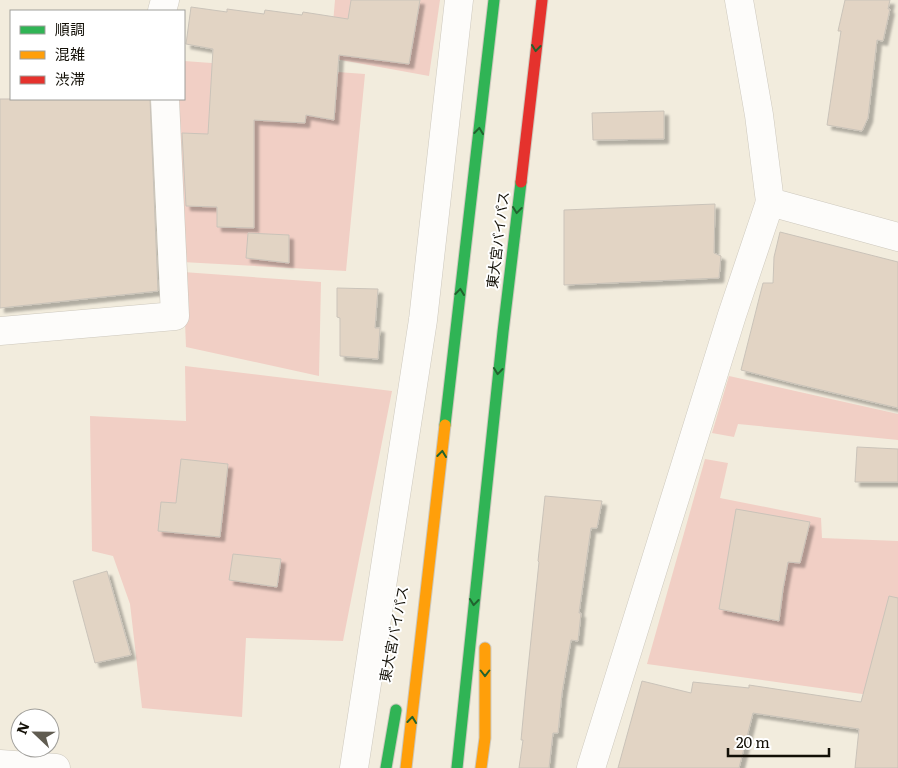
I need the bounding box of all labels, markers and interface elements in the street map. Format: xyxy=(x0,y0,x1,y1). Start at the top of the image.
legend xyxy=(10,10,185,100)
text: 順調 xyxy=(55,17,85,40)
text: 混雑 xyxy=(55,42,85,65)
one-way arrow xyxy=(531,45,542,53)
text: 渋滞 xyxy=(55,67,85,90)
one-way arrow xyxy=(473,127,484,135)
street label: 東大宮バイパス xyxy=(481,190,513,290)
one-way arrow xyxy=(512,206,523,214)
one-way arrow xyxy=(454,288,465,296)
one-way arrow xyxy=(493,368,504,376)
one-way arrow xyxy=(436,449,447,457)
street label: 東大宮バイパス xyxy=(374,584,412,684)
one-way arrow xyxy=(469,599,480,607)
one-way arrow xyxy=(480,669,490,677)
north arrow xyxy=(10,708,60,758)
one-way arrow xyxy=(406,715,417,723)
text: N xyxy=(11,718,34,737)
scale bar xyxy=(728,726,829,758)
text: 20 m xyxy=(736,730,770,753)

